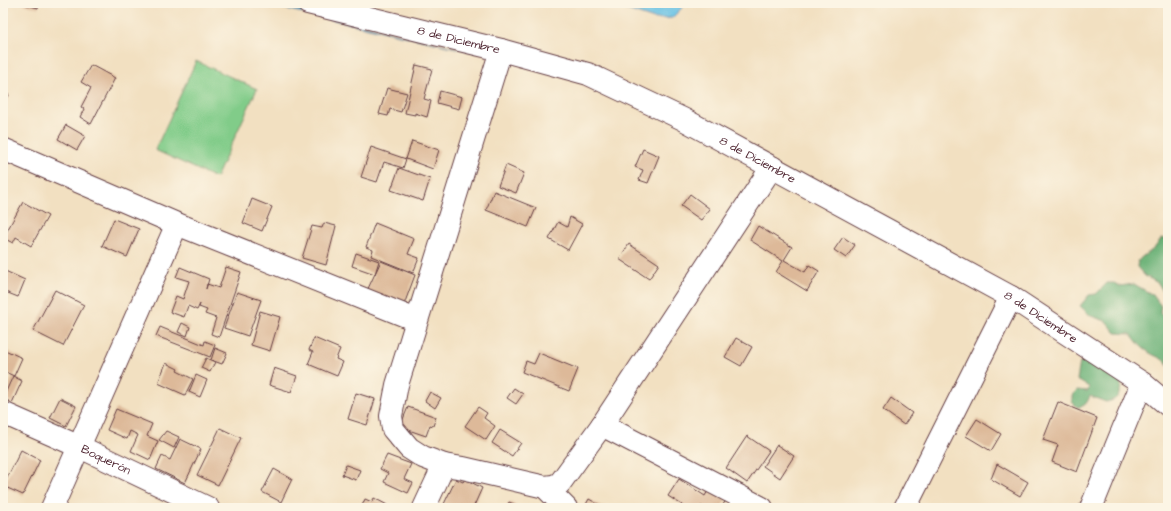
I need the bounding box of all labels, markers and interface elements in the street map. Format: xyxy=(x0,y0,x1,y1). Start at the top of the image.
street label: 8 de Diciembre xyxy=(415,21,502,58)
street label: 8 de Diciembre xyxy=(716,132,799,187)
street label: 8 de Diciembre xyxy=(1001,286,1081,347)
street label: Boquerón xyxy=(78,440,134,479)

